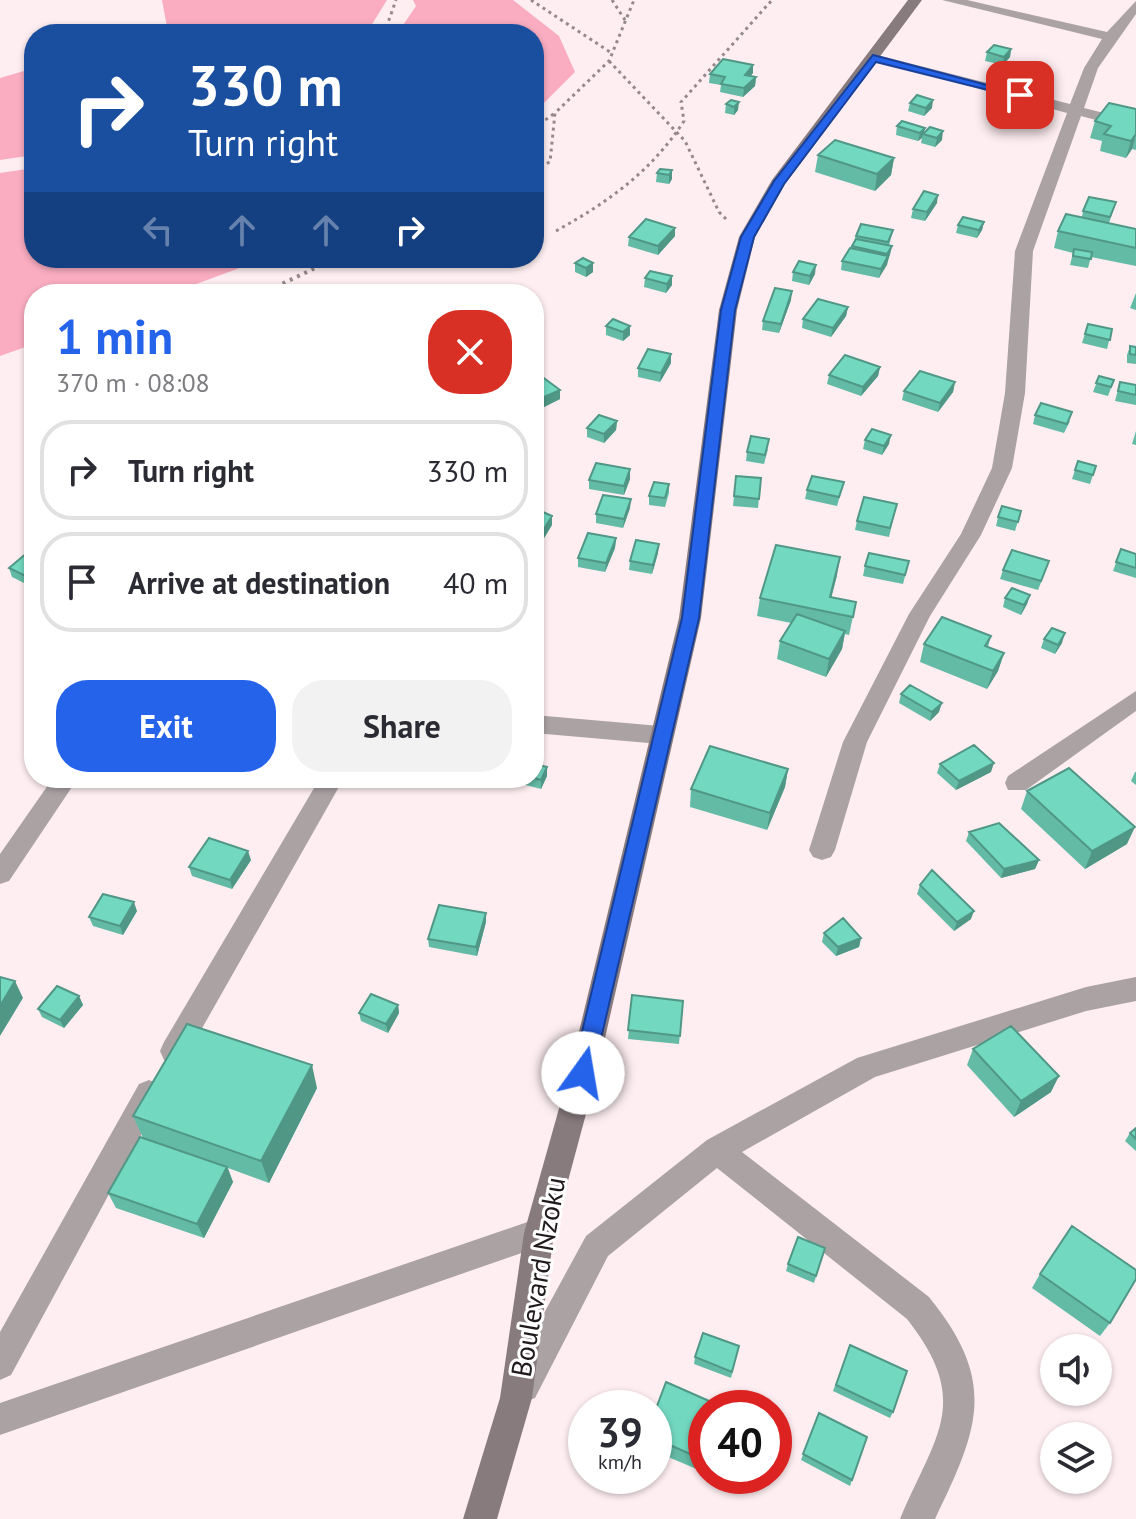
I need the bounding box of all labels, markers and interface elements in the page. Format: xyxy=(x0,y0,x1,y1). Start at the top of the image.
text: 330 m xyxy=(188,49,343,121)
icon: right xyxy=(56,56,160,160)
pin xyxy=(986,61,1054,129)
icon: arrive xyxy=(998,73,1042,117)
text: Turn right xyxy=(188,119,338,166)
icon: left xyxy=(136,208,180,252)
icon: ahead xyxy=(220,208,264,252)
icon: ahead xyxy=(304,208,348,252)
icon: right xyxy=(388,208,432,252)
text: 1 min xyxy=(56,305,173,367)
button: close xyxy=(428,310,512,394)
text: 370 m · 08:08 xyxy=(56,366,210,399)
icon: right xyxy=(60,448,104,492)
text: Turn right xyxy=(128,451,254,490)
text: 330 m xyxy=(427,451,508,490)
icon: arrive xyxy=(60,560,104,604)
text: Arrive at destination xyxy=(128,563,390,602)
text: 40 m xyxy=(443,563,508,602)
button: Exit xyxy=(56,680,276,772)
button: Share xyxy=(292,680,512,772)
position arrow xyxy=(541,1031,625,1115)
street label: Boulevard Nzoku xyxy=(502,1174,573,1380)
map controls xyxy=(1040,1334,1112,1494)
button: sound xyxy=(1040,1334,1112,1406)
speed limit sign: 40 xyxy=(688,1390,792,1494)
text: 39 xyxy=(597,1406,643,1458)
button: layers xyxy=(1040,1422,1112,1494)
text: km/h xyxy=(598,1449,642,1475)

